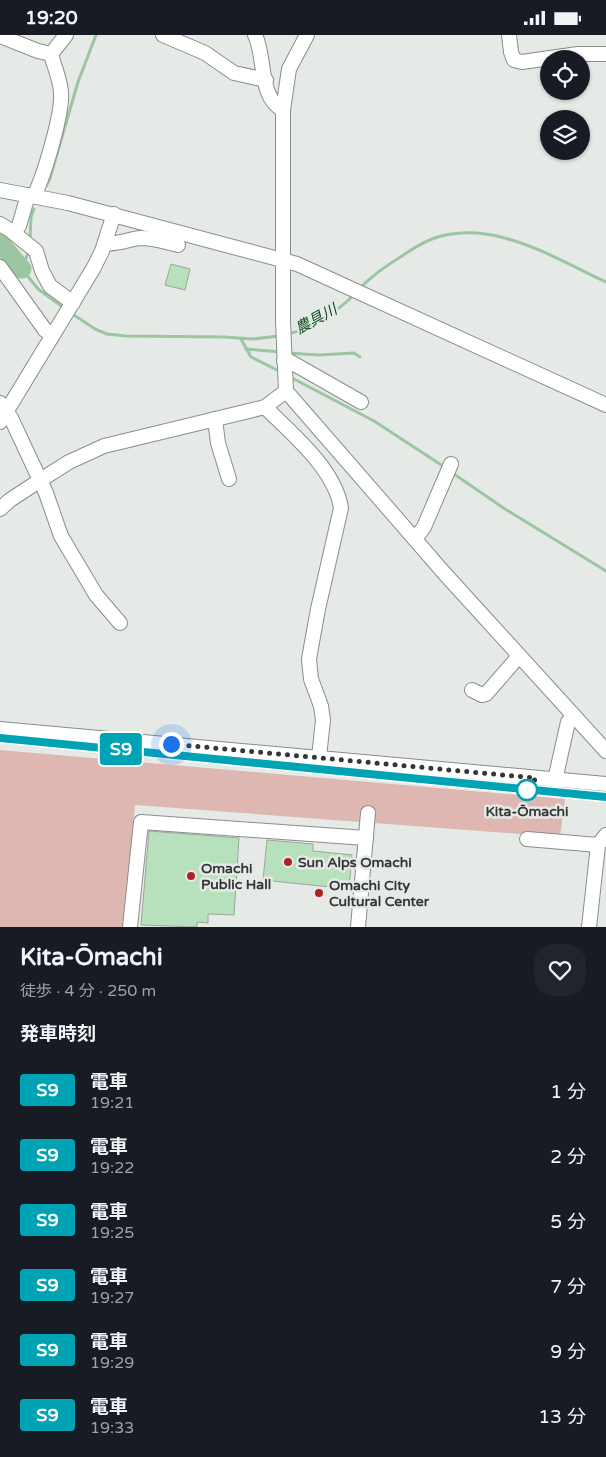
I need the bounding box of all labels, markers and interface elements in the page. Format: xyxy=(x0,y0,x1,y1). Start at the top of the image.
text: 19:20 xyxy=(25,7,78,29)
map controls xyxy=(540,50,590,160)
button: locate xyxy=(540,50,590,100)
button: layers xyxy=(540,110,590,160)
water label: 農具川 xyxy=(292,299,342,338)
your location xyxy=(159,732,184,757)
line badge: S9 xyxy=(98,733,144,765)
text: S9 xyxy=(110,738,132,760)
marker: Kita-Ōmachi xyxy=(516,779,538,801)
place label: Kita-Ōmachi xyxy=(485,803,569,820)
place label: Sun Alps Omachi xyxy=(298,854,412,871)
marker: Sun Alps Omachi xyxy=(282,856,294,868)
place label: Omachi Public Hall xyxy=(201,860,271,893)
marker: Omachi Public Hall xyxy=(185,870,197,882)
place label: Omachi City Cultural Center xyxy=(329,877,430,910)
marker: Omachi City Cultural Center xyxy=(313,887,325,899)
text: Kita-Ōmachi xyxy=(20,943,163,972)
button: heart xyxy=(534,944,586,996)
text: 徒歩 · 4 分 · 250 m xyxy=(20,981,156,1001)
text: 発車時刻 xyxy=(20,1023,96,1045)
text: 電車 xyxy=(90,1071,128,1093)
text: S9 xyxy=(36,1079,59,1101)
text: 1 分 xyxy=(550,1081,586,1103)
text: 19:21 xyxy=(90,1093,134,1113)
text: 電車 xyxy=(90,1136,128,1158)
text: S9 xyxy=(36,1144,59,1166)
text: 2 分 xyxy=(550,1146,586,1168)
text: 19:22 xyxy=(90,1158,134,1178)
text: 電車 xyxy=(90,1201,128,1223)
text: S9 xyxy=(36,1209,59,1231)
text: 5 分 xyxy=(550,1211,586,1233)
text: 19:25 xyxy=(90,1223,134,1243)
text: 電車 xyxy=(90,1266,128,1288)
text: S9 xyxy=(36,1274,59,1296)
text: 7 分 xyxy=(550,1276,586,1298)
text: 19:27 xyxy=(90,1288,134,1308)
text: 電車 xyxy=(90,1331,128,1353)
text: S9 xyxy=(36,1339,59,1361)
text: 9 分 xyxy=(550,1341,586,1363)
text: 19:29 xyxy=(90,1353,134,1373)
text: 電車 xyxy=(90,1396,128,1418)
text: S9 xyxy=(36,1404,59,1426)
text: 13 分 xyxy=(538,1406,586,1428)
text: 19:33 xyxy=(90,1418,134,1438)

